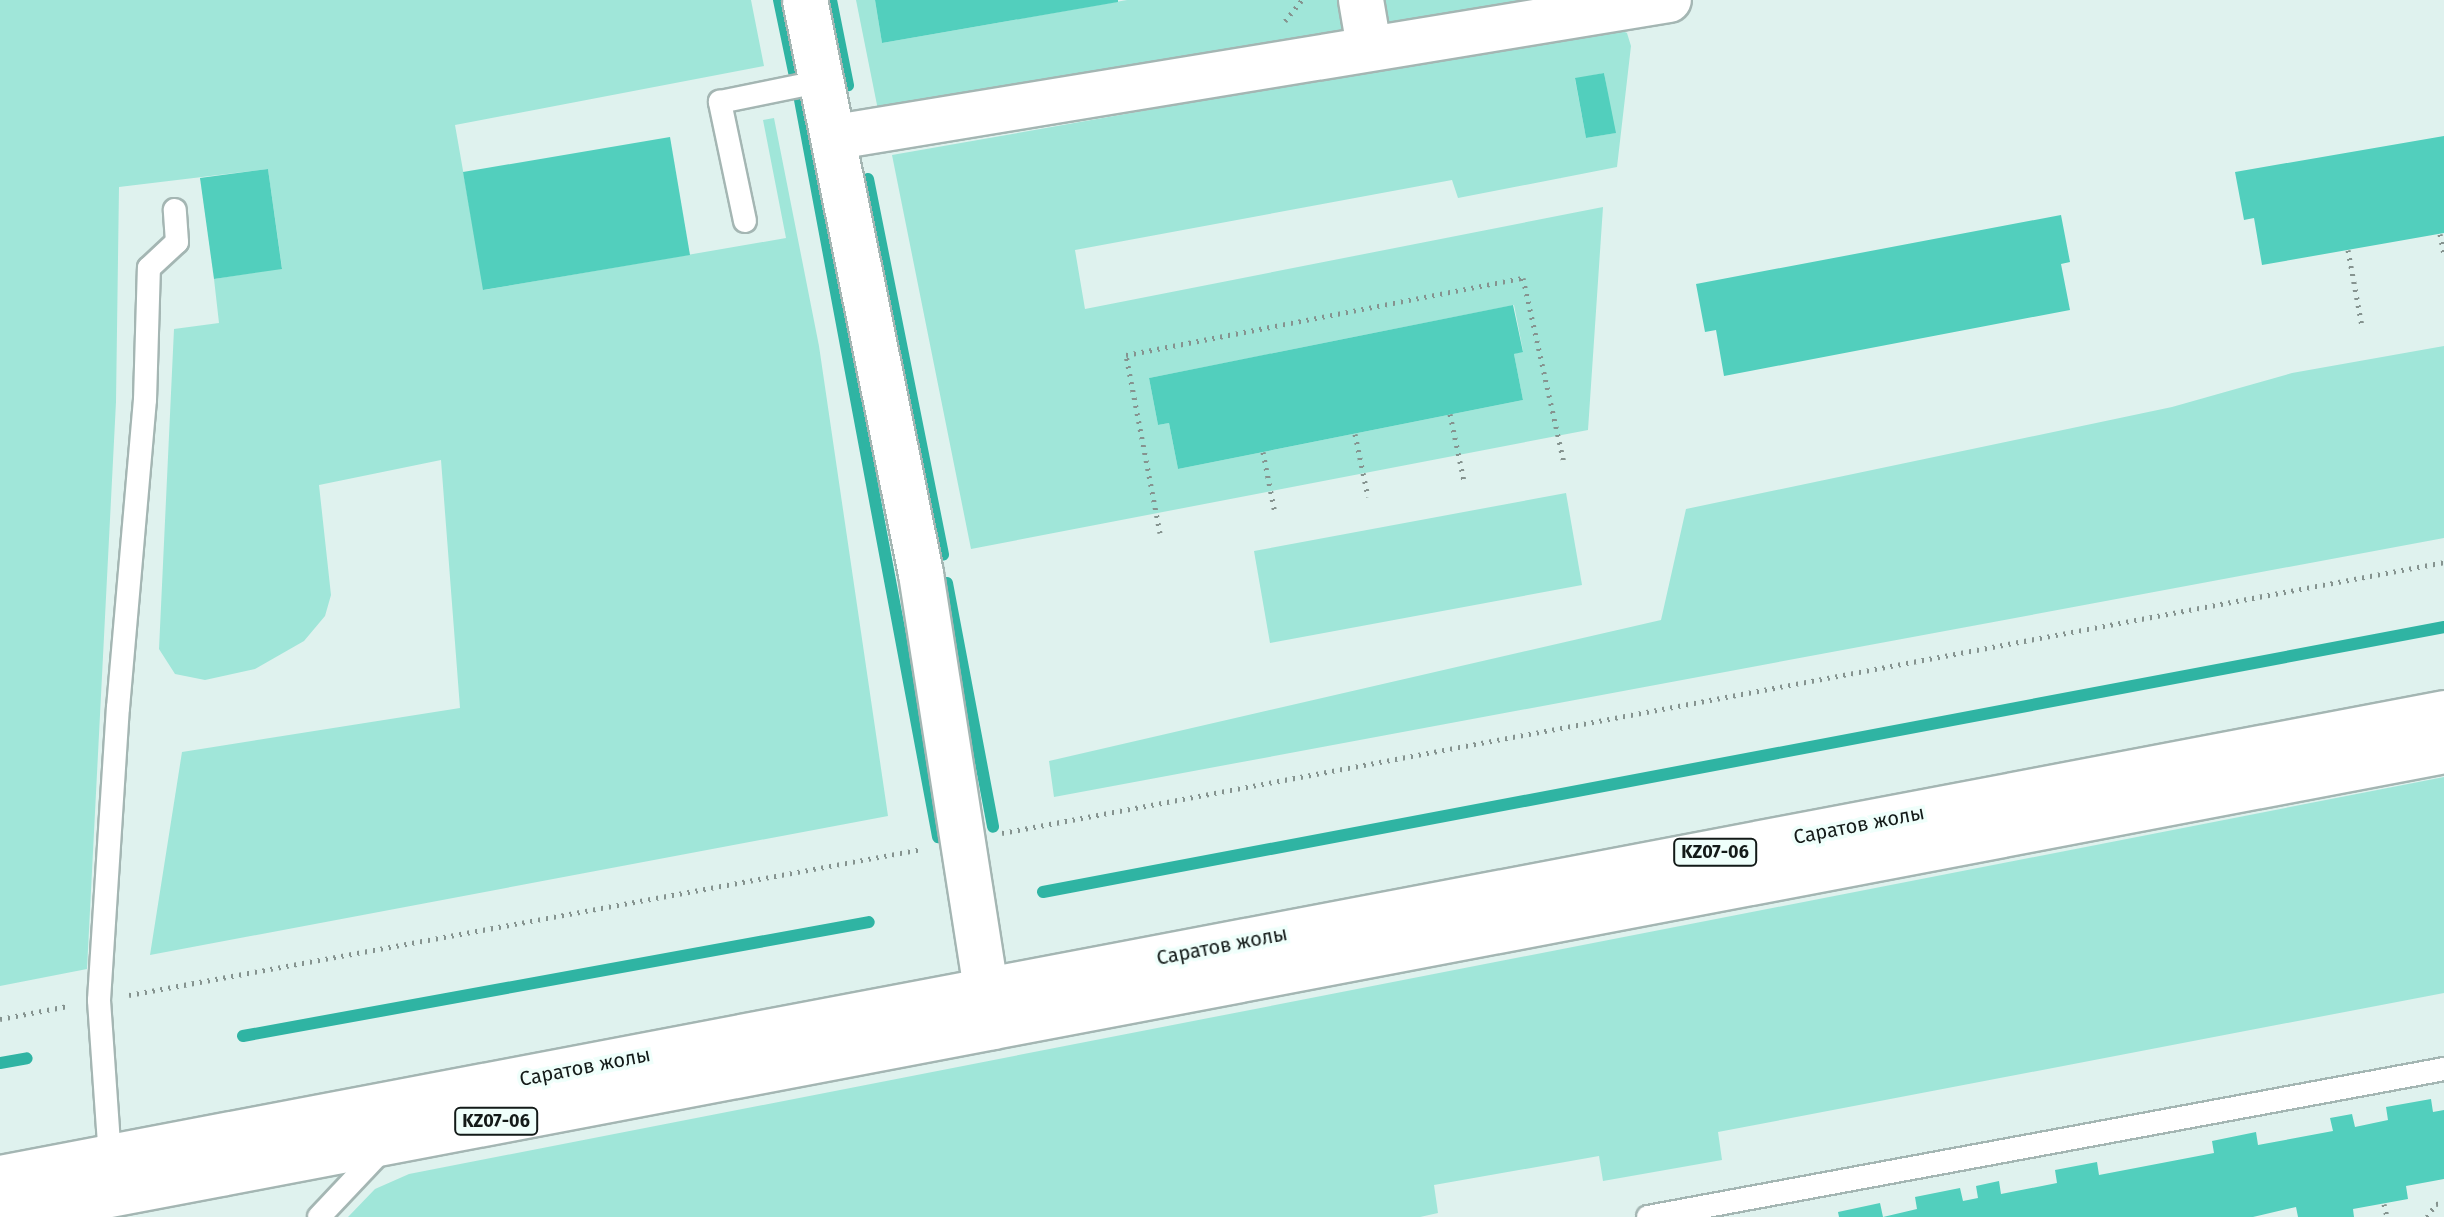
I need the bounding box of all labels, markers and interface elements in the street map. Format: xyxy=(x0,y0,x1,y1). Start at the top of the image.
street label: Саратов жолы xyxy=(1792,801,1926,849)
road number: KZ07-06 xyxy=(1673,838,1757,866)
street label: Саратов жолы xyxy=(1155,922,1289,970)
street label: Саратов жолы xyxy=(518,1043,652,1091)
road number: KZ07-06 xyxy=(454,1107,538,1135)

